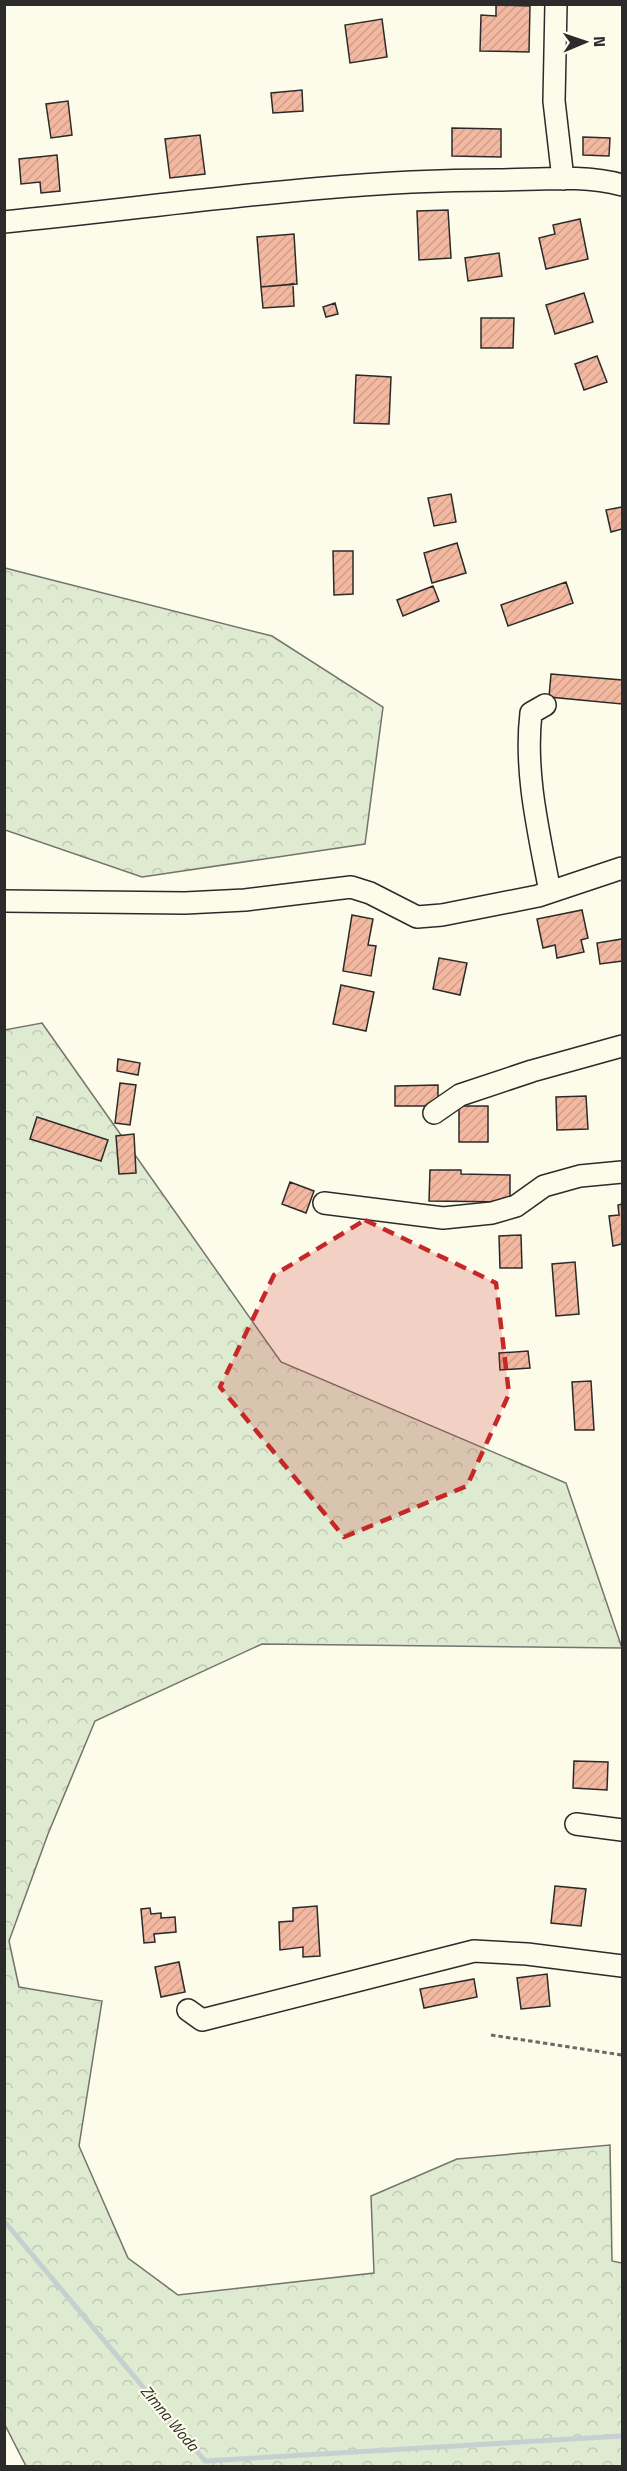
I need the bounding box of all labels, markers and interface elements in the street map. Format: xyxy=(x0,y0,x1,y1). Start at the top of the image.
north arrow xyxy=(555,12,615,72)
text: N xyxy=(588,36,612,47)
water label: Zimna Woda xyxy=(135,2380,206,2457)

